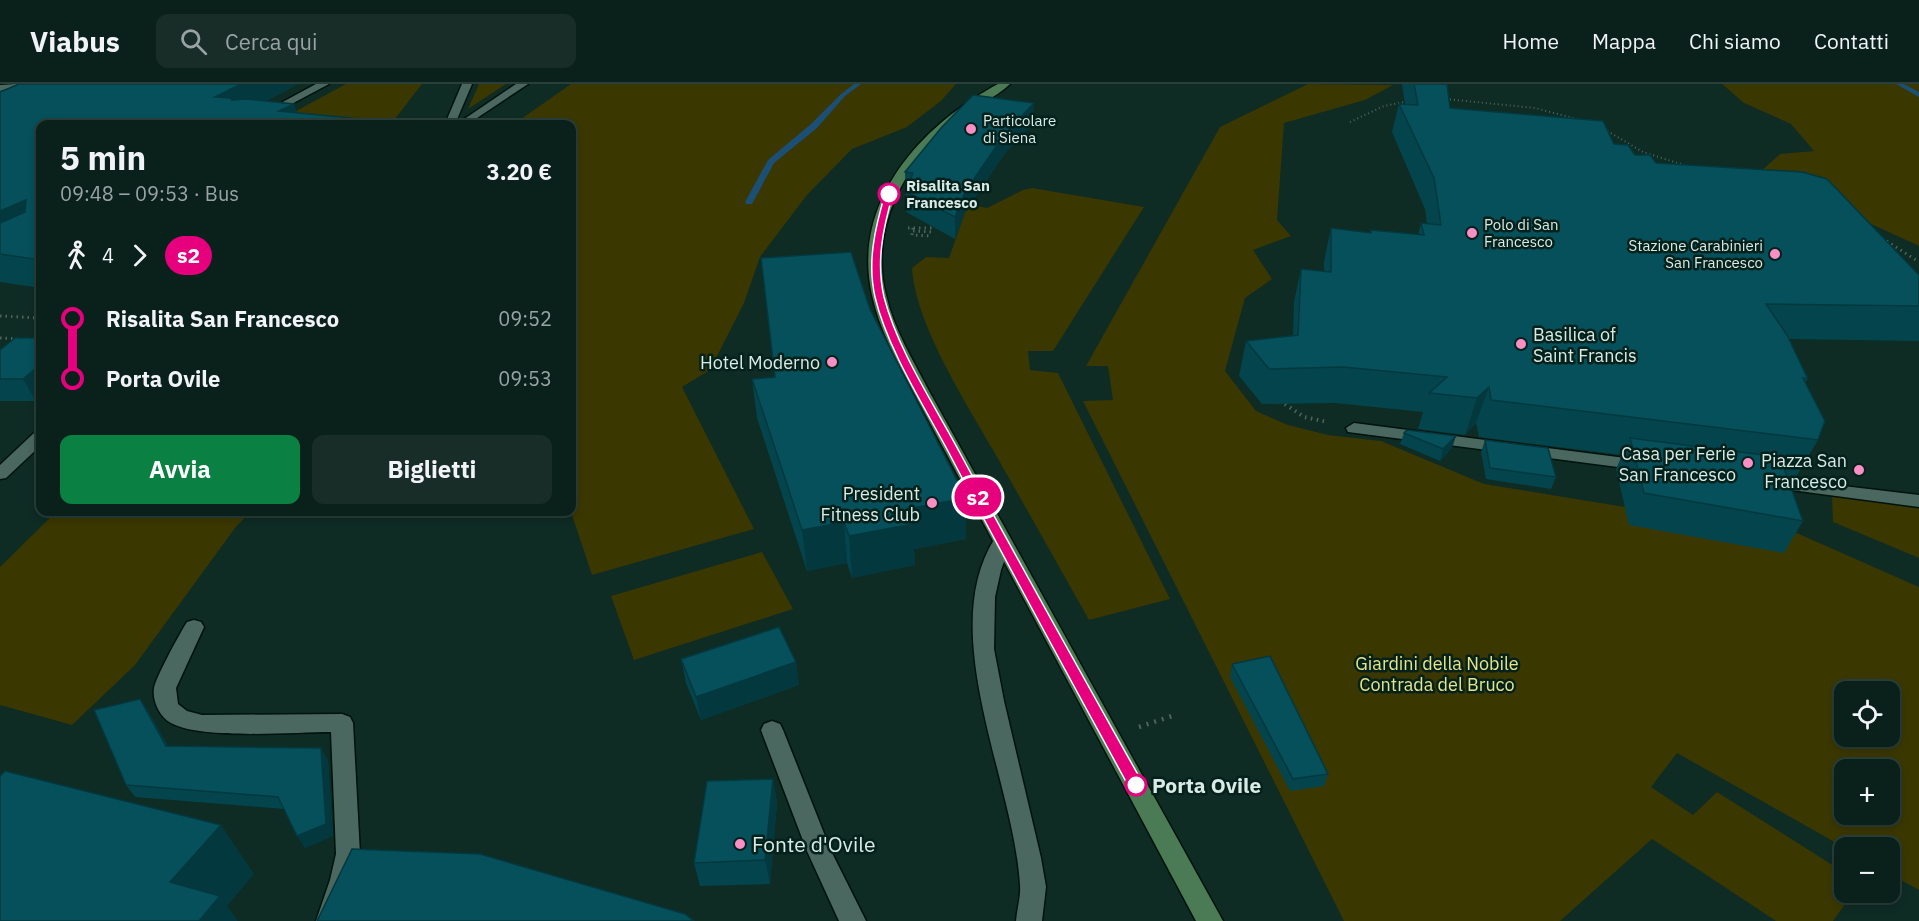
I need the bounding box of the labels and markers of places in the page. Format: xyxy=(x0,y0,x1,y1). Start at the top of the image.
place label: Particolare di Siena xyxy=(983,111,1056,147)
marker: Particolare di Siena xyxy=(964,122,978,136)
place label: Risalita San Francesco xyxy=(906,176,990,212)
marker: Risalita San Francesco xyxy=(878,183,900,205)
place label: Polo di San Francesco xyxy=(1484,215,1558,251)
marker: Polo di San Francesco xyxy=(1465,226,1479,240)
place label: Stazione Carabinieri San Francesco xyxy=(1629,236,1763,272)
marker: Stazione Carabinieri San Francesco xyxy=(1768,247,1782,261)
place label: Basilica of Saint Francis xyxy=(1533,323,1637,367)
marker: Basilica of Saint Francis xyxy=(1514,337,1528,351)
place label: Hotel Moderno xyxy=(700,351,820,374)
marker: Hotel Moderno xyxy=(825,355,839,369)
place label: Casa per Ferie San Francesco xyxy=(1619,442,1736,486)
place label: Piazza San Francesco xyxy=(1761,449,1847,493)
marker: Casa per Ferie San Francesco xyxy=(1741,456,1755,470)
marker: Piazza San Francesco xyxy=(1852,463,1866,477)
place label: President Fitness Club xyxy=(821,482,920,526)
marker: President Fitness Club xyxy=(925,496,939,510)
place label: Porta Ovile xyxy=(1152,771,1261,799)
marker: Porta Ovile xyxy=(1125,774,1147,796)
place label: Fonte d'Ovile xyxy=(752,830,875,858)
marker: Fonte d'Ovile xyxy=(733,837,747,851)

